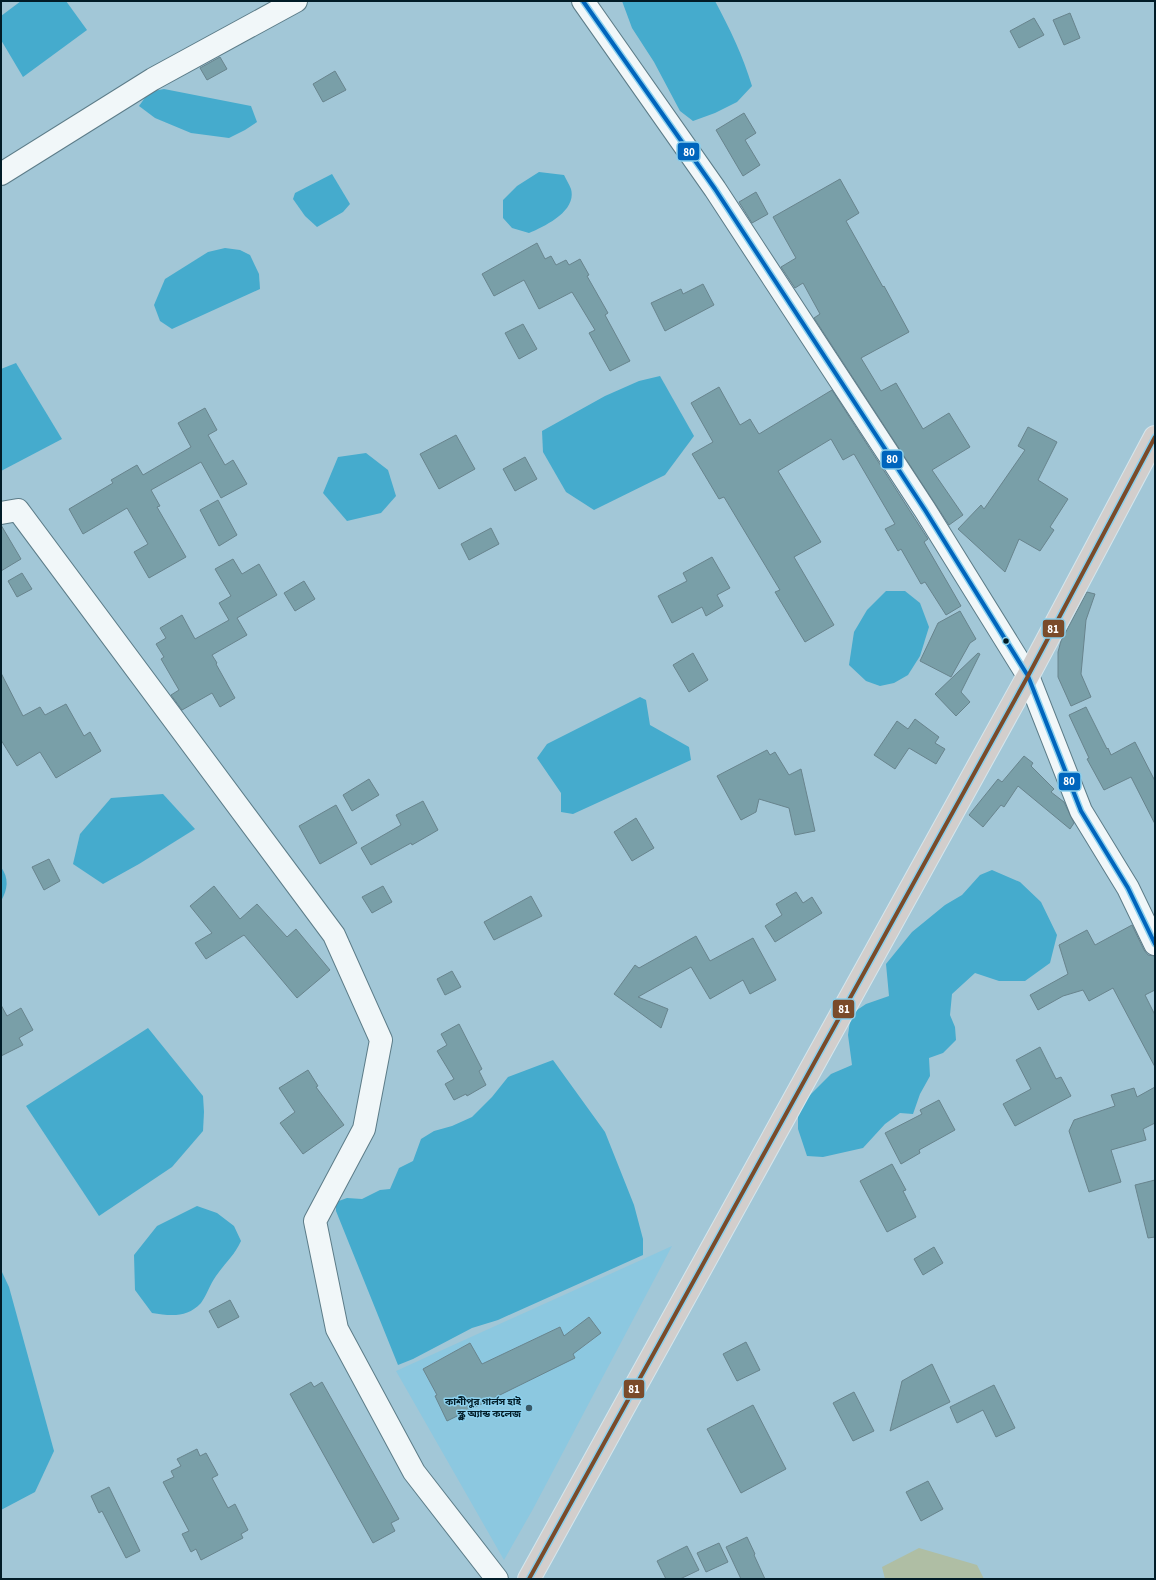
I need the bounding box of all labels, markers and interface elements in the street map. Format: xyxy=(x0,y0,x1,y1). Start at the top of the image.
line badge: 80 xyxy=(677,142,700,161)
text: 80 xyxy=(683,145,695,160)
line badge: 80 xyxy=(881,450,903,469)
text: 80 xyxy=(886,452,898,467)
line badge: 81 xyxy=(1042,619,1065,638)
text: 81 xyxy=(1047,622,1059,637)
unlabelled marker xyxy=(1001,636,1011,646)
line badge: 80 xyxy=(1058,772,1081,791)
text: 80 xyxy=(1063,774,1075,789)
line badge: 81 xyxy=(832,999,855,1019)
text: 81 xyxy=(838,1002,850,1017)
line badge: 81 xyxy=(623,1379,645,1399)
text: 81 xyxy=(628,1382,640,1397)
place label: কাশীপুর গার্লস হাই স্কুল অ্যান্ড কলেজ xyxy=(444,1395,522,1421)
marker: কাশীপুর গার্লস হাই স্কুল অ্যান্ড কলেজ xyxy=(524,1403,534,1413)

